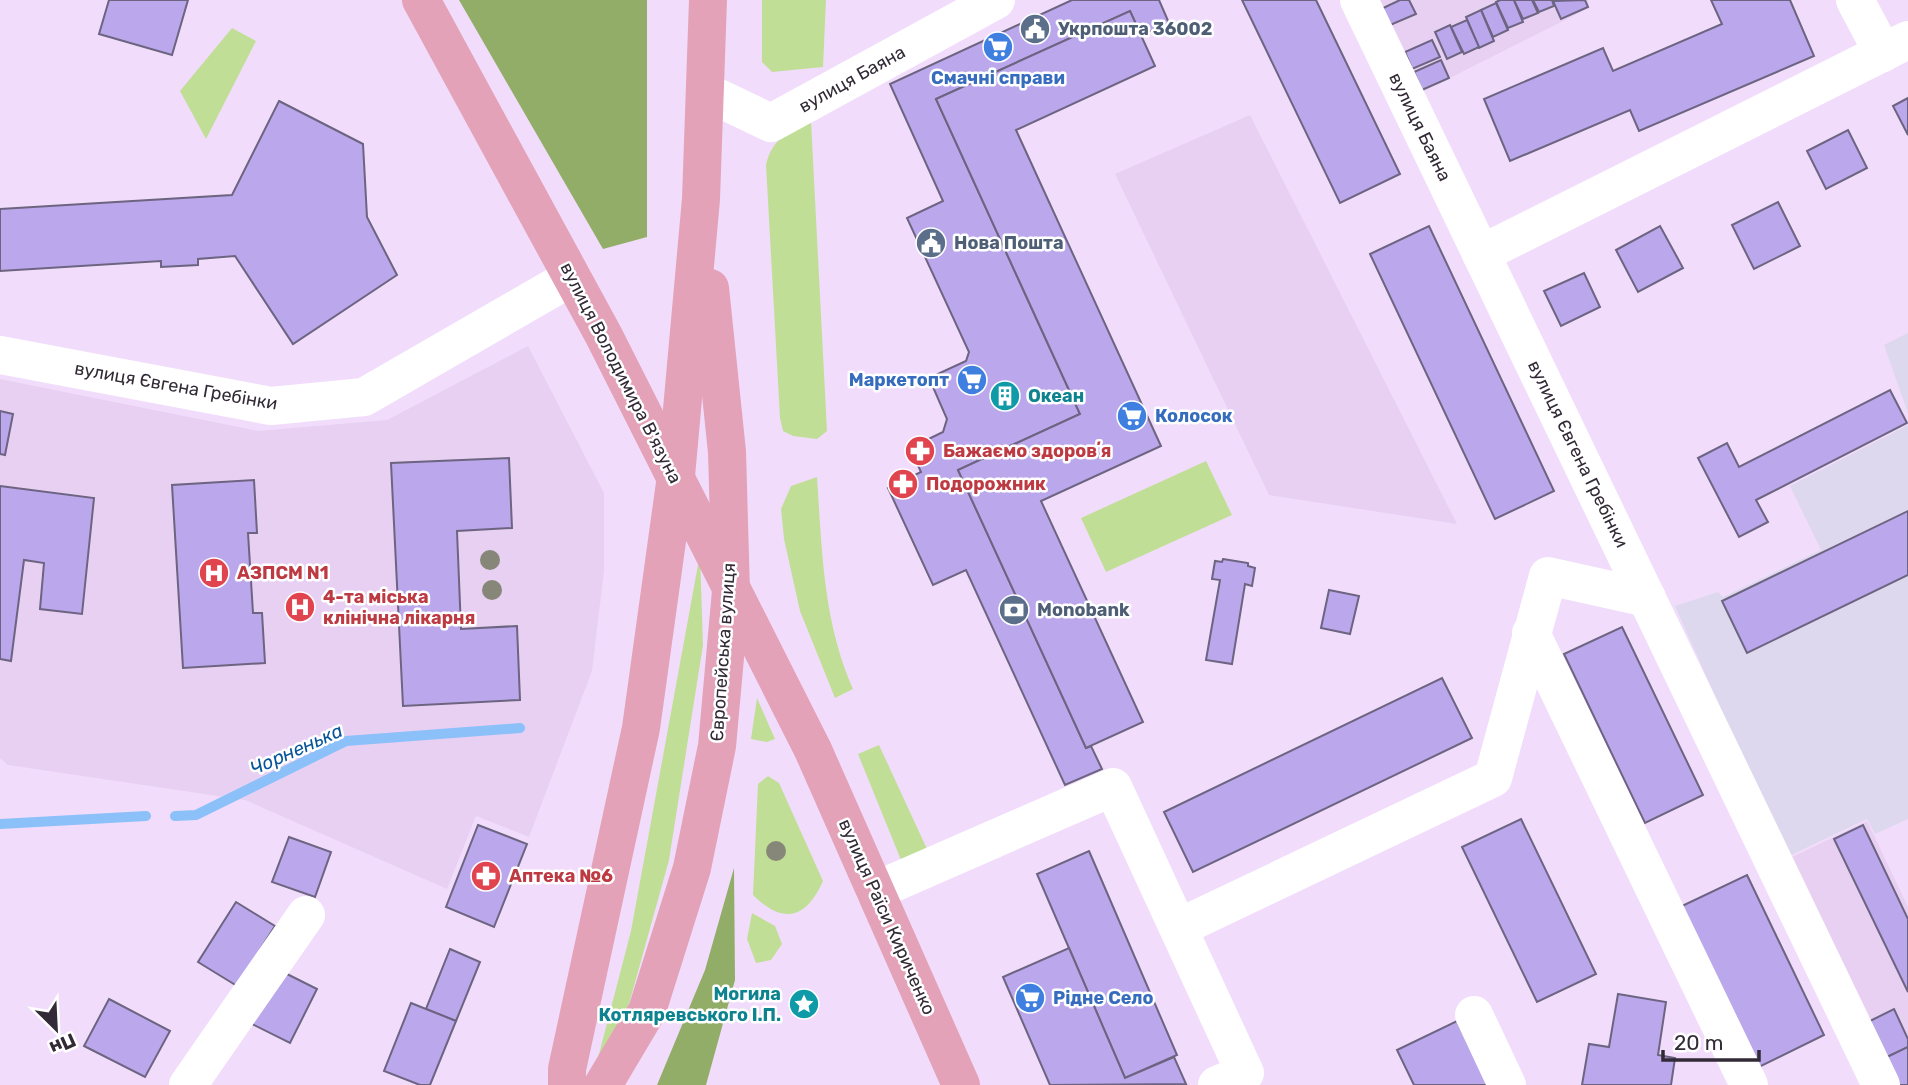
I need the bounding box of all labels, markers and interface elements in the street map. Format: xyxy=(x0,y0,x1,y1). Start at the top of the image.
public building icon: Укрпошта 36002 xyxy=(1018,12,1052,46)
place label: Укрпошта 36002 xyxy=(1058,18,1213,40)
supermarket icon: Смачні справи xyxy=(981,30,1015,64)
street label: вулиця Баяна xyxy=(795,41,909,117)
place label: Смачні справи xyxy=(931,67,1065,89)
street label: вулиця Баяна xyxy=(1384,69,1456,185)
public building icon: Нова Пошта xyxy=(914,226,948,260)
place label: Нова Пошта xyxy=(954,232,1064,254)
street label: вулиця Володимира В'язуна xyxy=(556,259,686,487)
street label: вулиця Євгена Гребінки xyxy=(73,357,279,415)
street label: вулиця Євгена Гребінки xyxy=(1523,357,1633,551)
supermarket icon: Маркетопт xyxy=(955,363,989,397)
place label: Маркетопт xyxy=(849,369,949,391)
building icon: Океан xyxy=(988,379,1022,413)
place label: Океан xyxy=(1028,385,1084,407)
supermarket icon: Колосок xyxy=(1115,399,1149,433)
place label: Колосок xyxy=(1155,405,1233,427)
pharmacy icon: Бажаємо здоровʼя xyxy=(903,434,937,468)
place label: Бажаємо здоровʼя xyxy=(943,440,1111,462)
pharmacy icon: Подорожник xyxy=(886,467,920,501)
place label: Подорожник xyxy=(926,473,1046,495)
hospital icon: АЗПСМ N1 xyxy=(197,556,231,590)
place label: АЗПСМ N1 xyxy=(237,562,329,584)
street label: Європейська вулиця xyxy=(706,562,740,742)
place label: 4-та міська клінічна лікарня xyxy=(323,586,475,629)
hospital icon: 4-та міська клінічна лікарня xyxy=(283,590,317,624)
bank icon: Monobank xyxy=(997,593,1031,627)
place label: Monobank xyxy=(1037,599,1130,621)
water label: Чорненька xyxy=(246,719,346,780)
street label: вулиця Раїси Кириченко xyxy=(834,816,940,1018)
pharmacy icon: Аптека №6 xyxy=(469,859,503,893)
place label: Аптека №6 xyxy=(509,865,613,887)
supermarket icon: Рідне Село xyxy=(1013,981,1047,1015)
place label: Могила Котляревського І.П. xyxy=(599,983,781,1026)
place icon: Могила Котляревського І.П. xyxy=(787,987,821,1021)
place label: Рідне Село xyxy=(1053,987,1154,1009)
north arrow xyxy=(21,994,91,1064)
scale bar xyxy=(1663,1018,1759,1062)
text: Пн xyxy=(46,1028,79,1060)
text: 20 m xyxy=(1674,1030,1723,1055)

